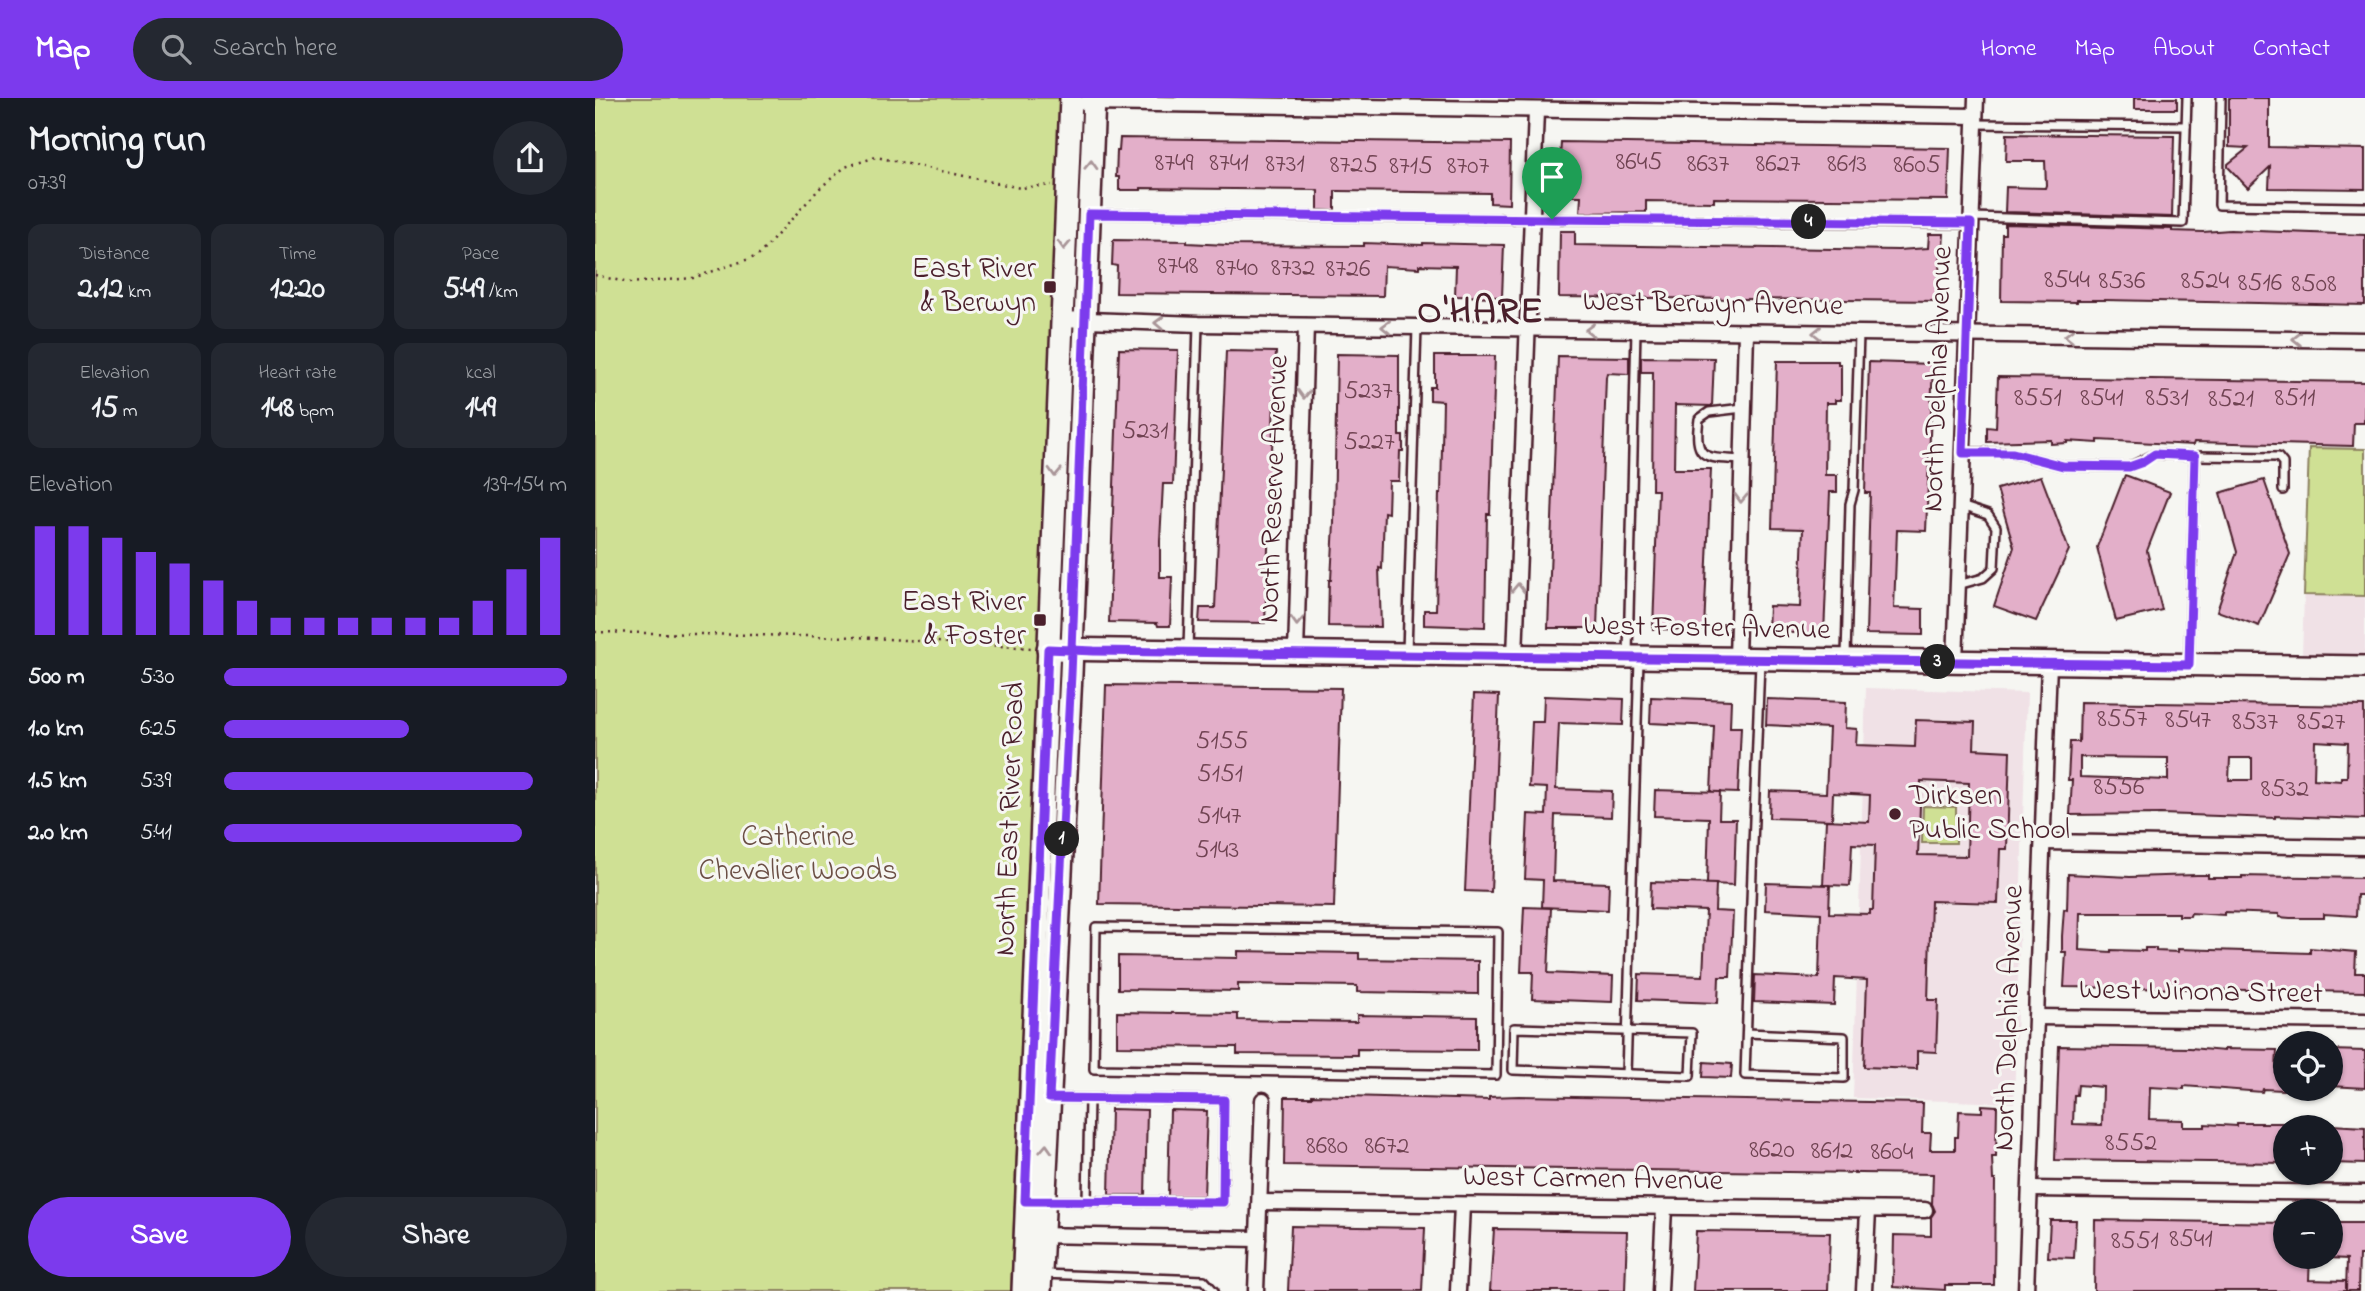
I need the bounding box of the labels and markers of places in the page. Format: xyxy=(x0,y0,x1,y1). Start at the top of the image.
pin xyxy=(1522,147,1582,219)
pin: 4 xyxy=(1791,204,1827,240)
place label: East River & Berwyn xyxy=(912,248,1037,326)
marker: East River & Berwyn xyxy=(1042,279,1058,295)
place label: East River & Foster xyxy=(902,581,1027,659)
marker: East River & Foster xyxy=(1032,612,1048,628)
pin: 3 xyxy=(1921,644,1955,680)
place label: Dirksen Public School xyxy=(1908,775,2070,853)
marker: Dirksen Public School xyxy=(1887,806,1903,822)
pin: 1 xyxy=(1044,822,1079,856)

